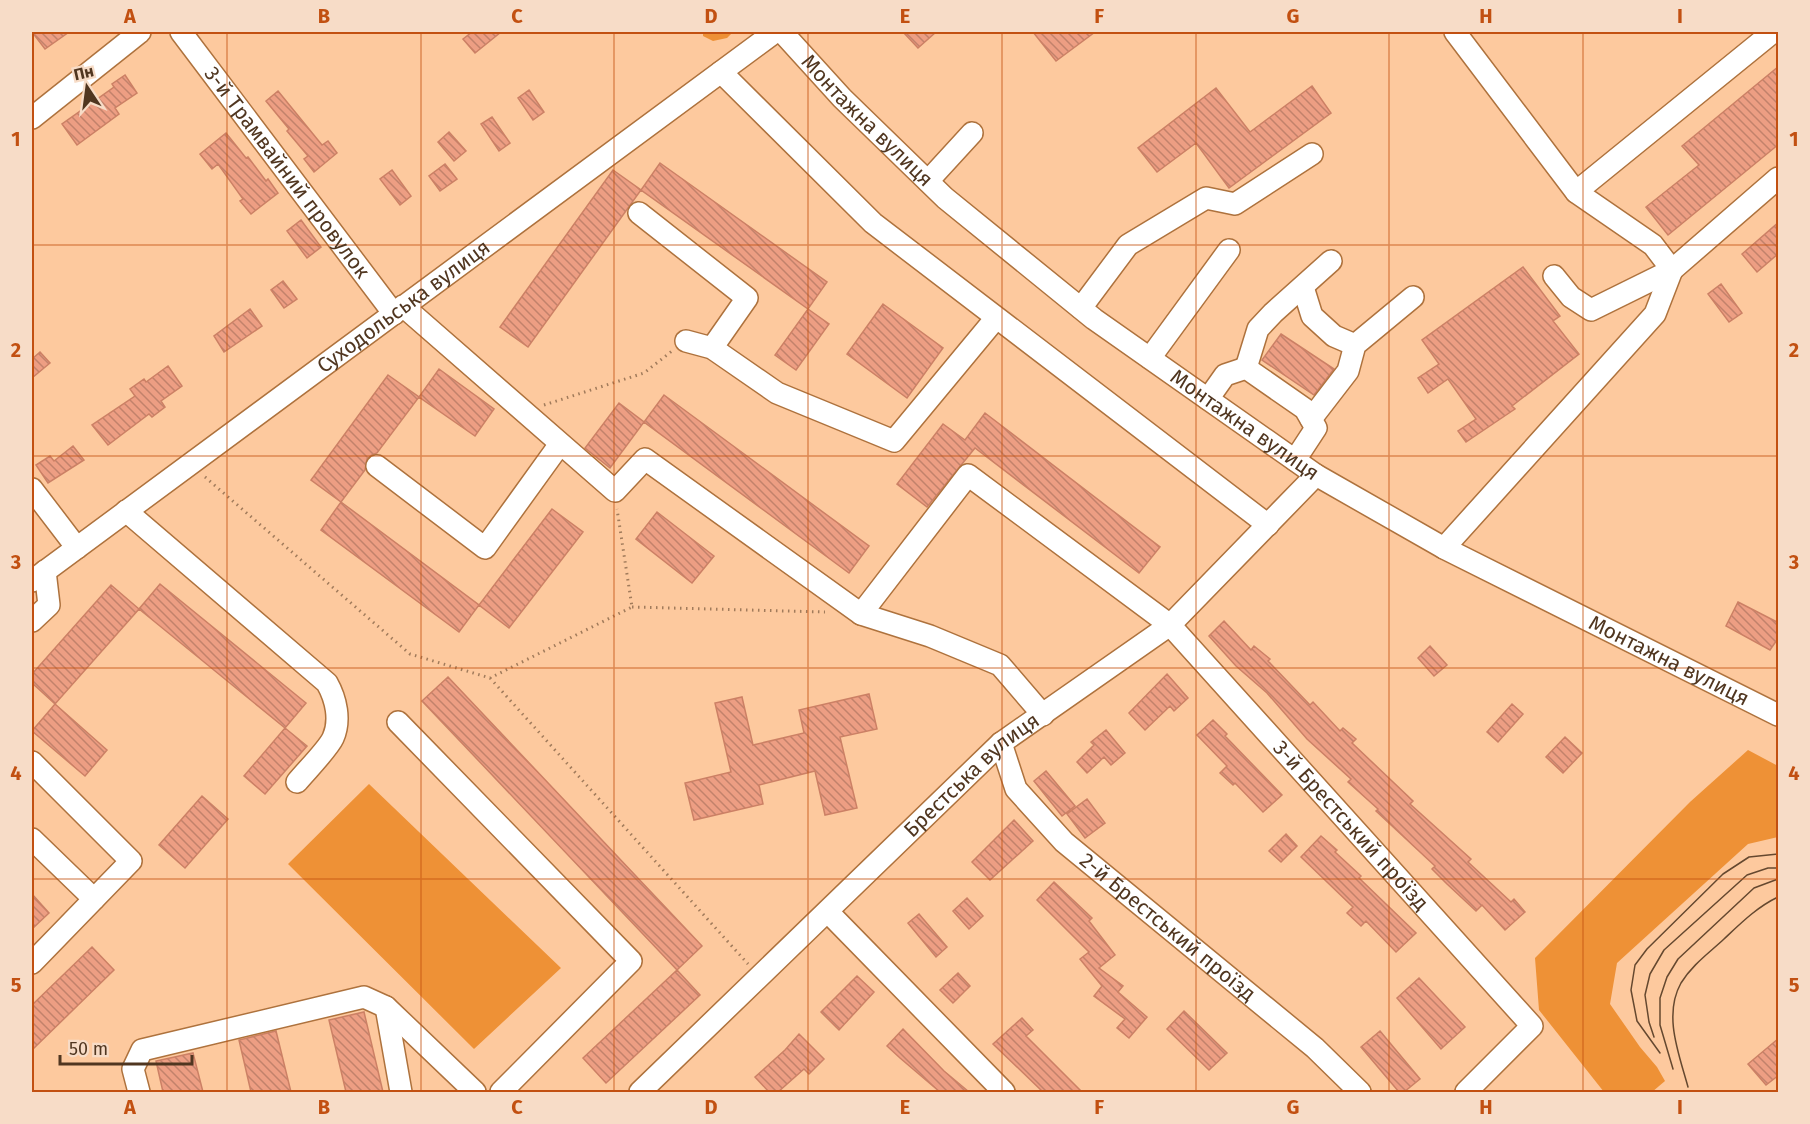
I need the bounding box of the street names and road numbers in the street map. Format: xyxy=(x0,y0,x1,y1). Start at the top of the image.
street label: Монтажна вулиця xyxy=(796,49,938,192)
street label: 3-й Трамвайний провулок xyxy=(199,61,376,284)
street label: Суходольська вулиця xyxy=(312,234,495,379)
street label: Монтажна вулиця xyxy=(1165,364,1324,486)
street label: Монтажна вулиця xyxy=(1585,610,1754,712)
street label: Брестська вулиця xyxy=(898,707,1044,843)
street label: 3-й Брестський проїзд xyxy=(1268,735,1434,916)
street label: 2-й Брестський проїзд xyxy=(1074,847,1261,1007)

